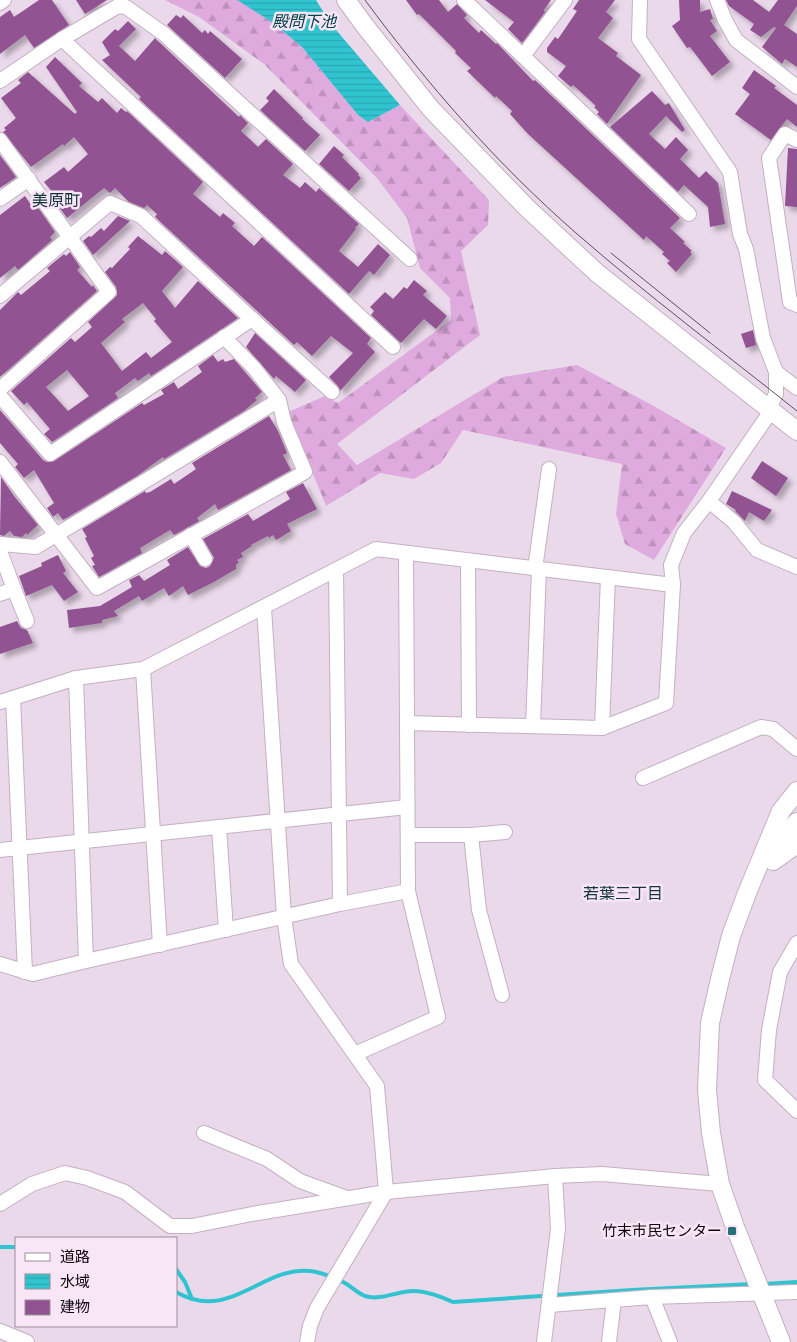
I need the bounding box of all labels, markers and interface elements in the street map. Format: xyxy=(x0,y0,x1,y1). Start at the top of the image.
water label: 殿問下池 xyxy=(272,10,338,32)
district label: 美原町 xyxy=(32,189,80,211)
district label: 若葉三丁目 xyxy=(583,882,663,904)
place label: 竹末市民センター xyxy=(602,1220,722,1241)
marker: 竹末市民センター xyxy=(726,1225,738,1237)
legend xyxy=(15,1237,178,1327)
text: 道路 xyxy=(60,1246,90,1267)
text: 水域 xyxy=(60,1271,90,1292)
text: 建物 xyxy=(60,1296,90,1317)

